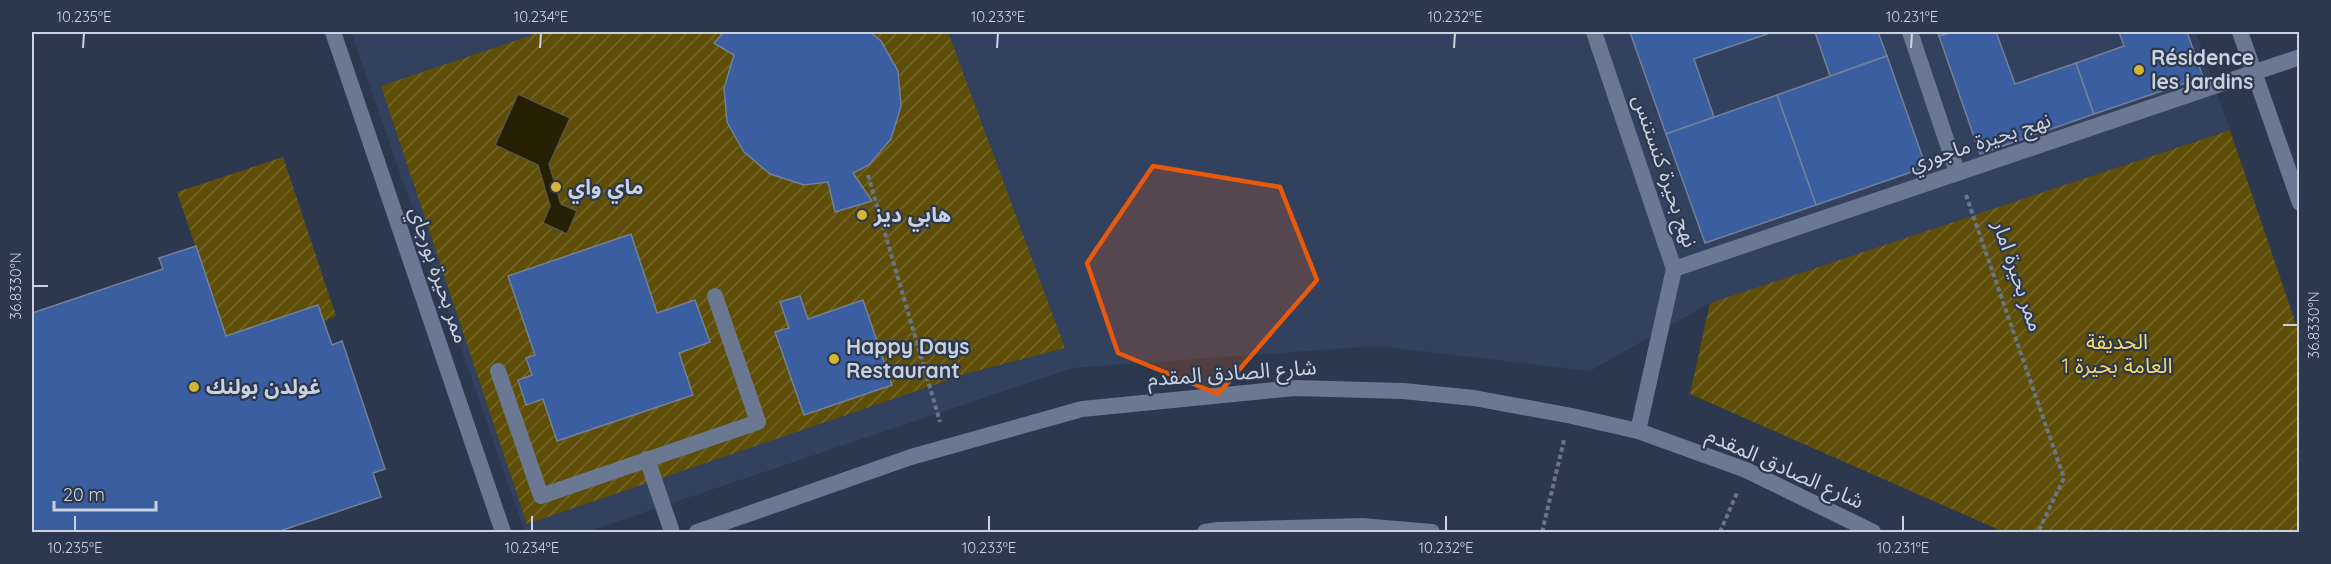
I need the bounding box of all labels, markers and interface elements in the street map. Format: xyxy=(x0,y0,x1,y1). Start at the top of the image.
text: 10.235°E xyxy=(56,7,112,26)
text: 10.234°E xyxy=(514,7,568,26)
text: 10.233°E xyxy=(971,7,1025,26)
text: 10.232°E xyxy=(1427,7,1483,26)
text: 10.231°E xyxy=(1886,7,1938,26)
place label: Résidence les jardins xyxy=(2151,44,2254,94)
marker: Résidence les jardins xyxy=(2132,63,2146,77)
street label: نهج بحيرة كنستنس xyxy=(1625,91,1704,251)
street label: نهج بحيرة ماجوري xyxy=(1906,106,2055,180)
place label: ماي واي xyxy=(568,173,643,204)
marker: ماي واي xyxy=(549,180,563,194)
place label: هابي ديز xyxy=(873,201,951,232)
street label: ممر بحيرة بورجاي xyxy=(401,203,475,348)
marker: هابي ديز xyxy=(855,208,869,222)
street label: ممر بحيرة امار xyxy=(1988,216,2050,335)
text: 36.8330°N xyxy=(6,252,25,320)
text: 36.8330°N xyxy=(2304,291,2323,359)
park label: الحديقة العامة بحيرة 1 xyxy=(2062,328,2172,378)
place label: Happy Days Restaurant xyxy=(846,333,969,383)
marker: Happy Days Restaurant xyxy=(827,352,841,366)
street label: شارع الصادق المقدم xyxy=(1146,353,1318,395)
place label: غولدن بولنك xyxy=(206,373,321,399)
marker: غولدن بولنك xyxy=(187,380,201,394)
street label: شارع الصادق المقدم xyxy=(1701,421,1868,517)
scale bar xyxy=(54,474,156,512)
text: 20 m xyxy=(63,483,105,506)
text: 10.235°E xyxy=(47,538,103,557)
text: 10.234°E xyxy=(505,538,559,557)
text: 10.233°E xyxy=(962,538,1016,557)
text: 10.232°E xyxy=(1418,538,1474,557)
text: 10.231°E xyxy=(1877,538,1929,557)

